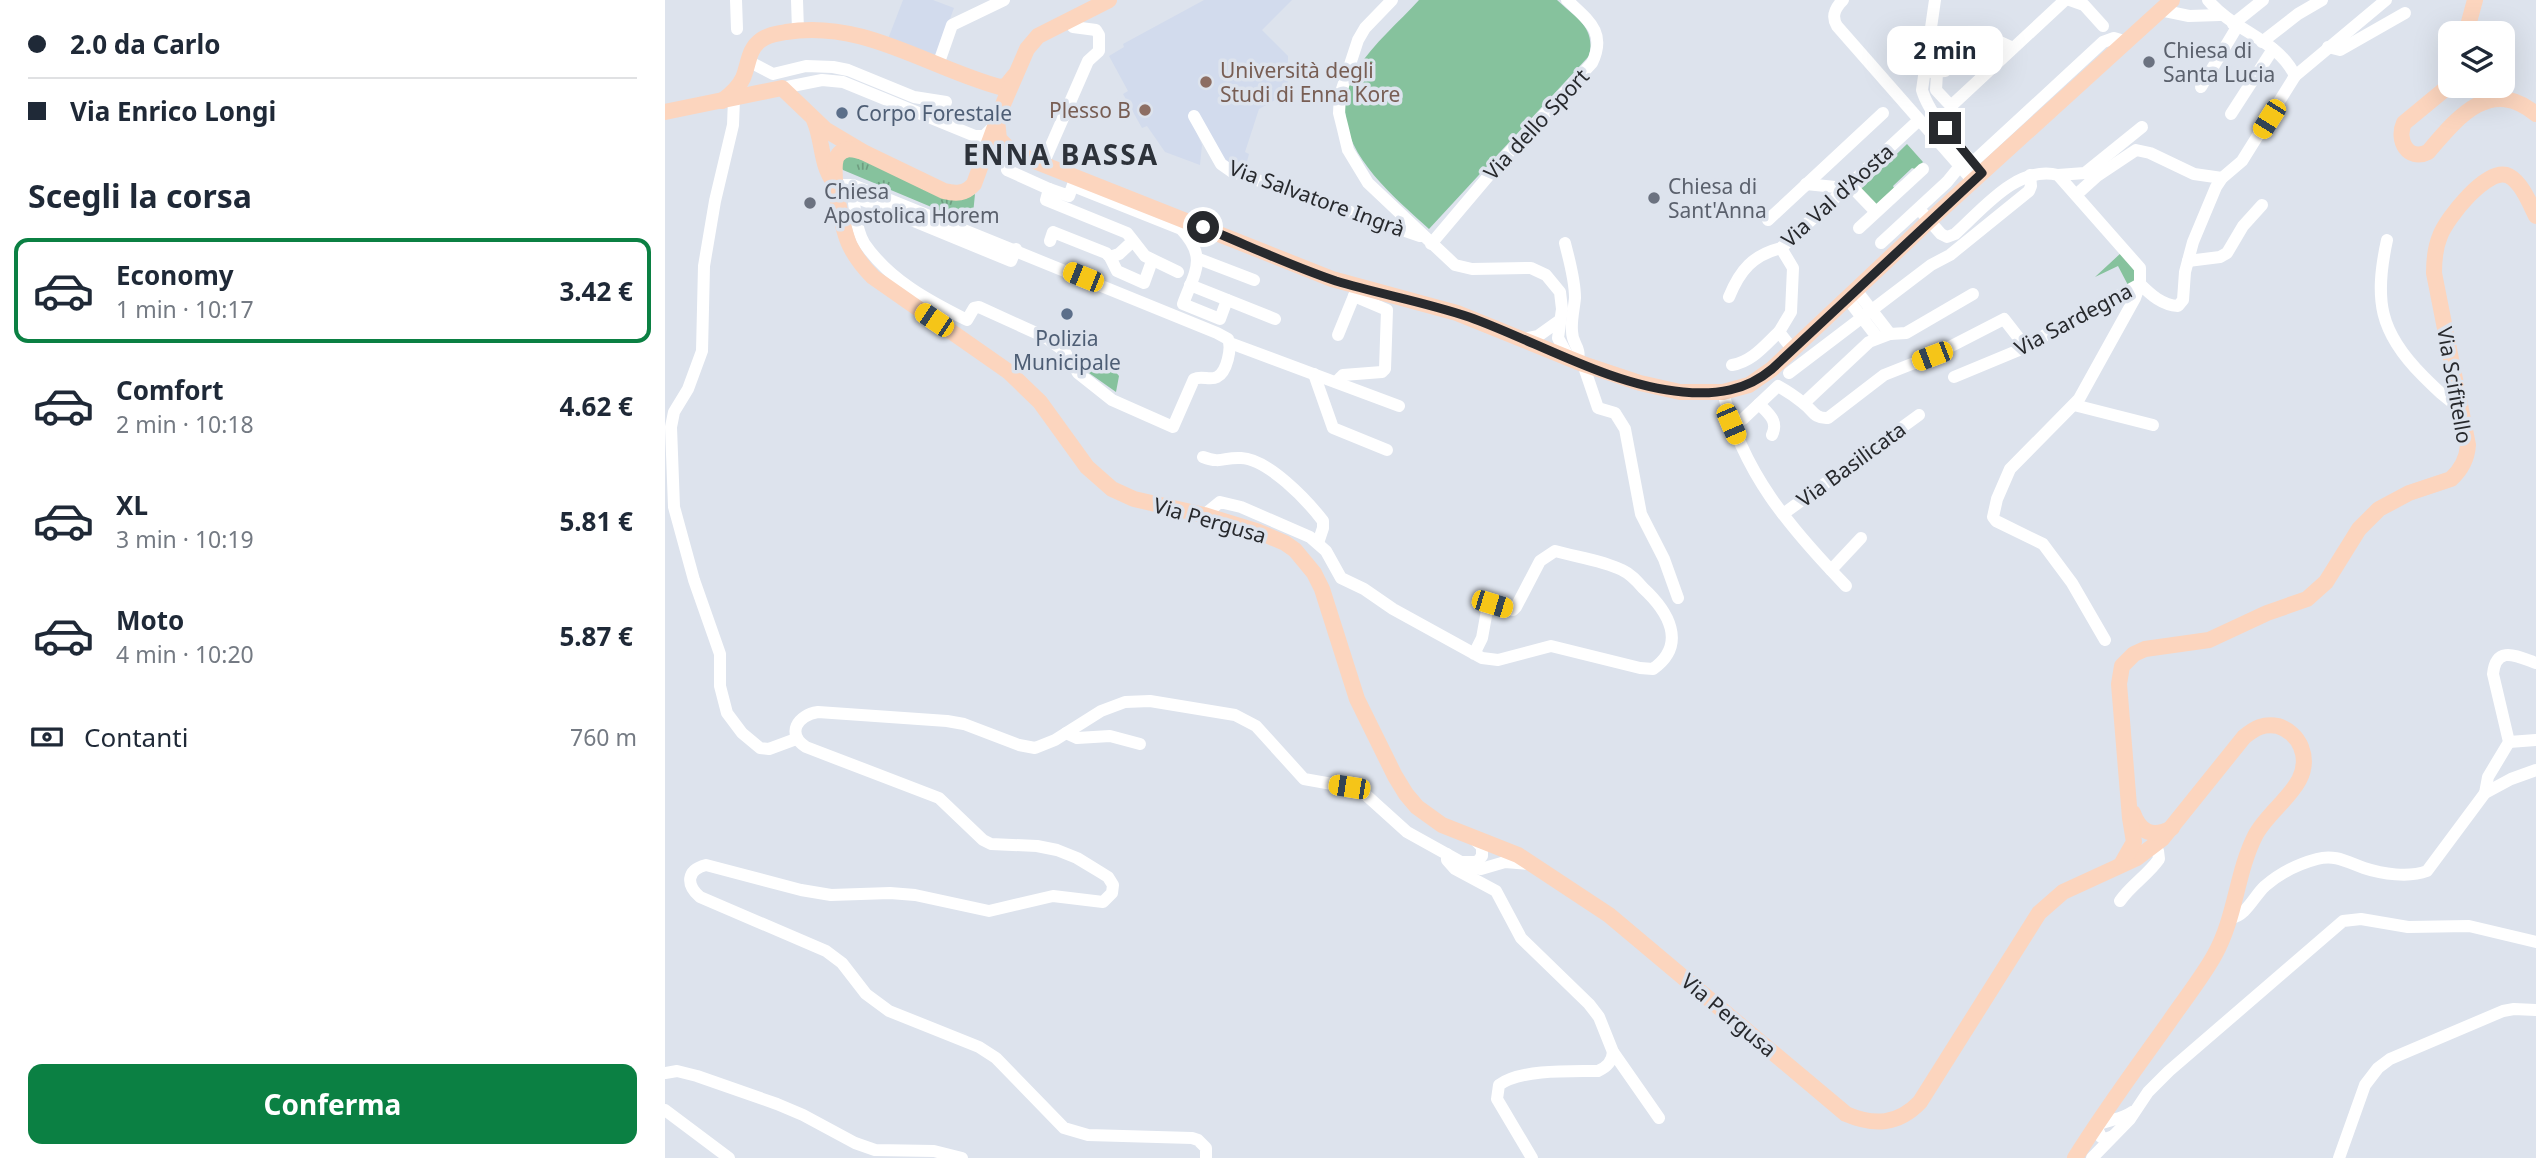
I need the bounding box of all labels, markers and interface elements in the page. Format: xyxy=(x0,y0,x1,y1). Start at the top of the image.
map controls xyxy=(2438,21,2515,98)
button: layers xyxy=(2438,21,2515,98)
text: 2.0 da Carlo xyxy=(70,26,220,62)
callout: 2 min xyxy=(1887,26,2003,76)
text: 2 min xyxy=(1913,34,1977,66)
place label: Chiesa di Santa Lucia xyxy=(2163,36,2275,88)
marker: Chiesa di Santa Lucia xyxy=(2141,54,2157,70)
place label: Università degli Studi di Enna Kore xyxy=(1220,56,1400,108)
street label: Via dello Sport xyxy=(1477,62,1595,186)
marker: Università degli Studi di Enna Kore xyxy=(1198,74,1214,90)
text: Via Enrico Longi xyxy=(70,93,276,129)
place label: Plesso B xyxy=(1049,96,1131,124)
car xyxy=(2249,96,2290,142)
place label: Corpo Forestale xyxy=(856,99,1012,127)
marker: Plesso B xyxy=(1137,102,1153,118)
marker: Corpo Forestale xyxy=(834,105,850,121)
route end xyxy=(1929,112,1961,144)
district label: ENNA BASSA xyxy=(963,135,1159,173)
street label: Via Val d'Aosta xyxy=(1775,137,1899,253)
street label: Via Salvatore Ingrà xyxy=(1225,153,1409,243)
place label: Chiesa di Sant'Anna xyxy=(1668,172,1767,224)
text: Scegli la corsa xyxy=(28,174,252,217)
place label: Chiesa Apostolica Horem xyxy=(824,177,1000,229)
marker: Chiesa di Sant'Anna xyxy=(1646,190,1662,206)
marker: Chiesa Apostolica Horem xyxy=(802,195,818,211)
route start xyxy=(1187,211,1219,243)
text: Economy xyxy=(116,257,234,293)
icon: car xyxy=(32,259,95,322)
car xyxy=(1060,259,1107,295)
text: 3.42 € xyxy=(559,273,633,309)
street label: Via Sardegna xyxy=(2009,276,2137,362)
text: 1 min · 10:17 xyxy=(116,293,254,325)
car xyxy=(911,300,958,340)
marker: Polizia Municipale xyxy=(1059,306,1075,322)
place label: Polizia Municipale xyxy=(1013,324,1121,376)
street label: Via Scifitello xyxy=(2431,325,2479,445)
car xyxy=(1909,339,1956,373)
text: Comfort xyxy=(116,372,224,408)
icon: car xyxy=(32,374,95,437)
text: 4.62 € xyxy=(559,388,633,424)
car xyxy=(1714,401,1749,447)
text: 2 min · 10:18 xyxy=(116,408,254,440)
street label: Via Basilicata xyxy=(1791,415,1911,513)
text: XL xyxy=(116,487,148,523)
icon: car xyxy=(32,489,95,552)
street label: Via Pergusa xyxy=(1150,491,1270,549)
text: 5.81 € xyxy=(559,503,633,539)
text: 3 min · 10:19 xyxy=(116,523,254,555)
car xyxy=(1469,588,1516,620)
text: Moto xyxy=(116,602,184,638)
icon: car xyxy=(32,604,95,667)
text: 5.87 € xyxy=(559,618,633,654)
text: 4 min · 10:20 xyxy=(116,638,254,670)
icon: cash xyxy=(28,718,66,756)
text: Contanti xyxy=(84,719,188,755)
text: 760 m xyxy=(570,721,637,753)
car xyxy=(1327,773,1372,801)
street label: Via Pergusa xyxy=(1676,967,1782,1063)
button: Conferma xyxy=(28,1064,637,1144)

